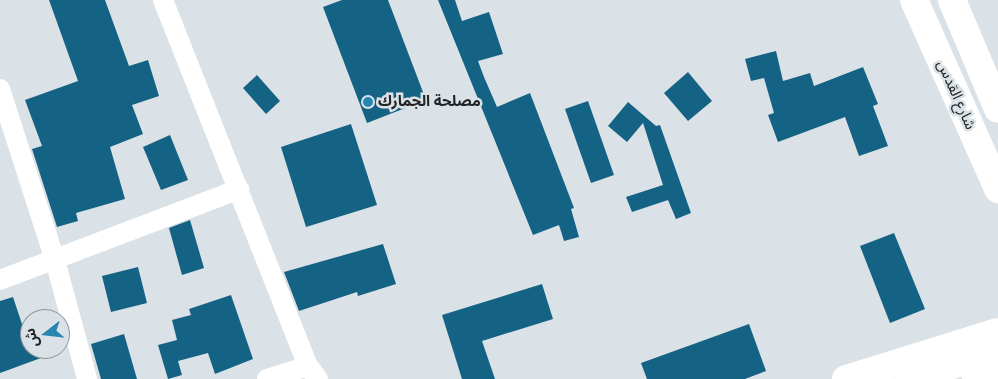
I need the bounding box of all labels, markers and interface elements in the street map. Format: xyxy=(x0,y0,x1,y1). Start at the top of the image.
street label: شارع القدس xyxy=(933,58,979,132)
place label: مصلحة الجمارك xyxy=(378,93,481,111)
marker: مصلحة الجمارك xyxy=(362,96,374,108)
north arrow xyxy=(20,309,70,359)
text: ش xyxy=(21,326,42,349)

